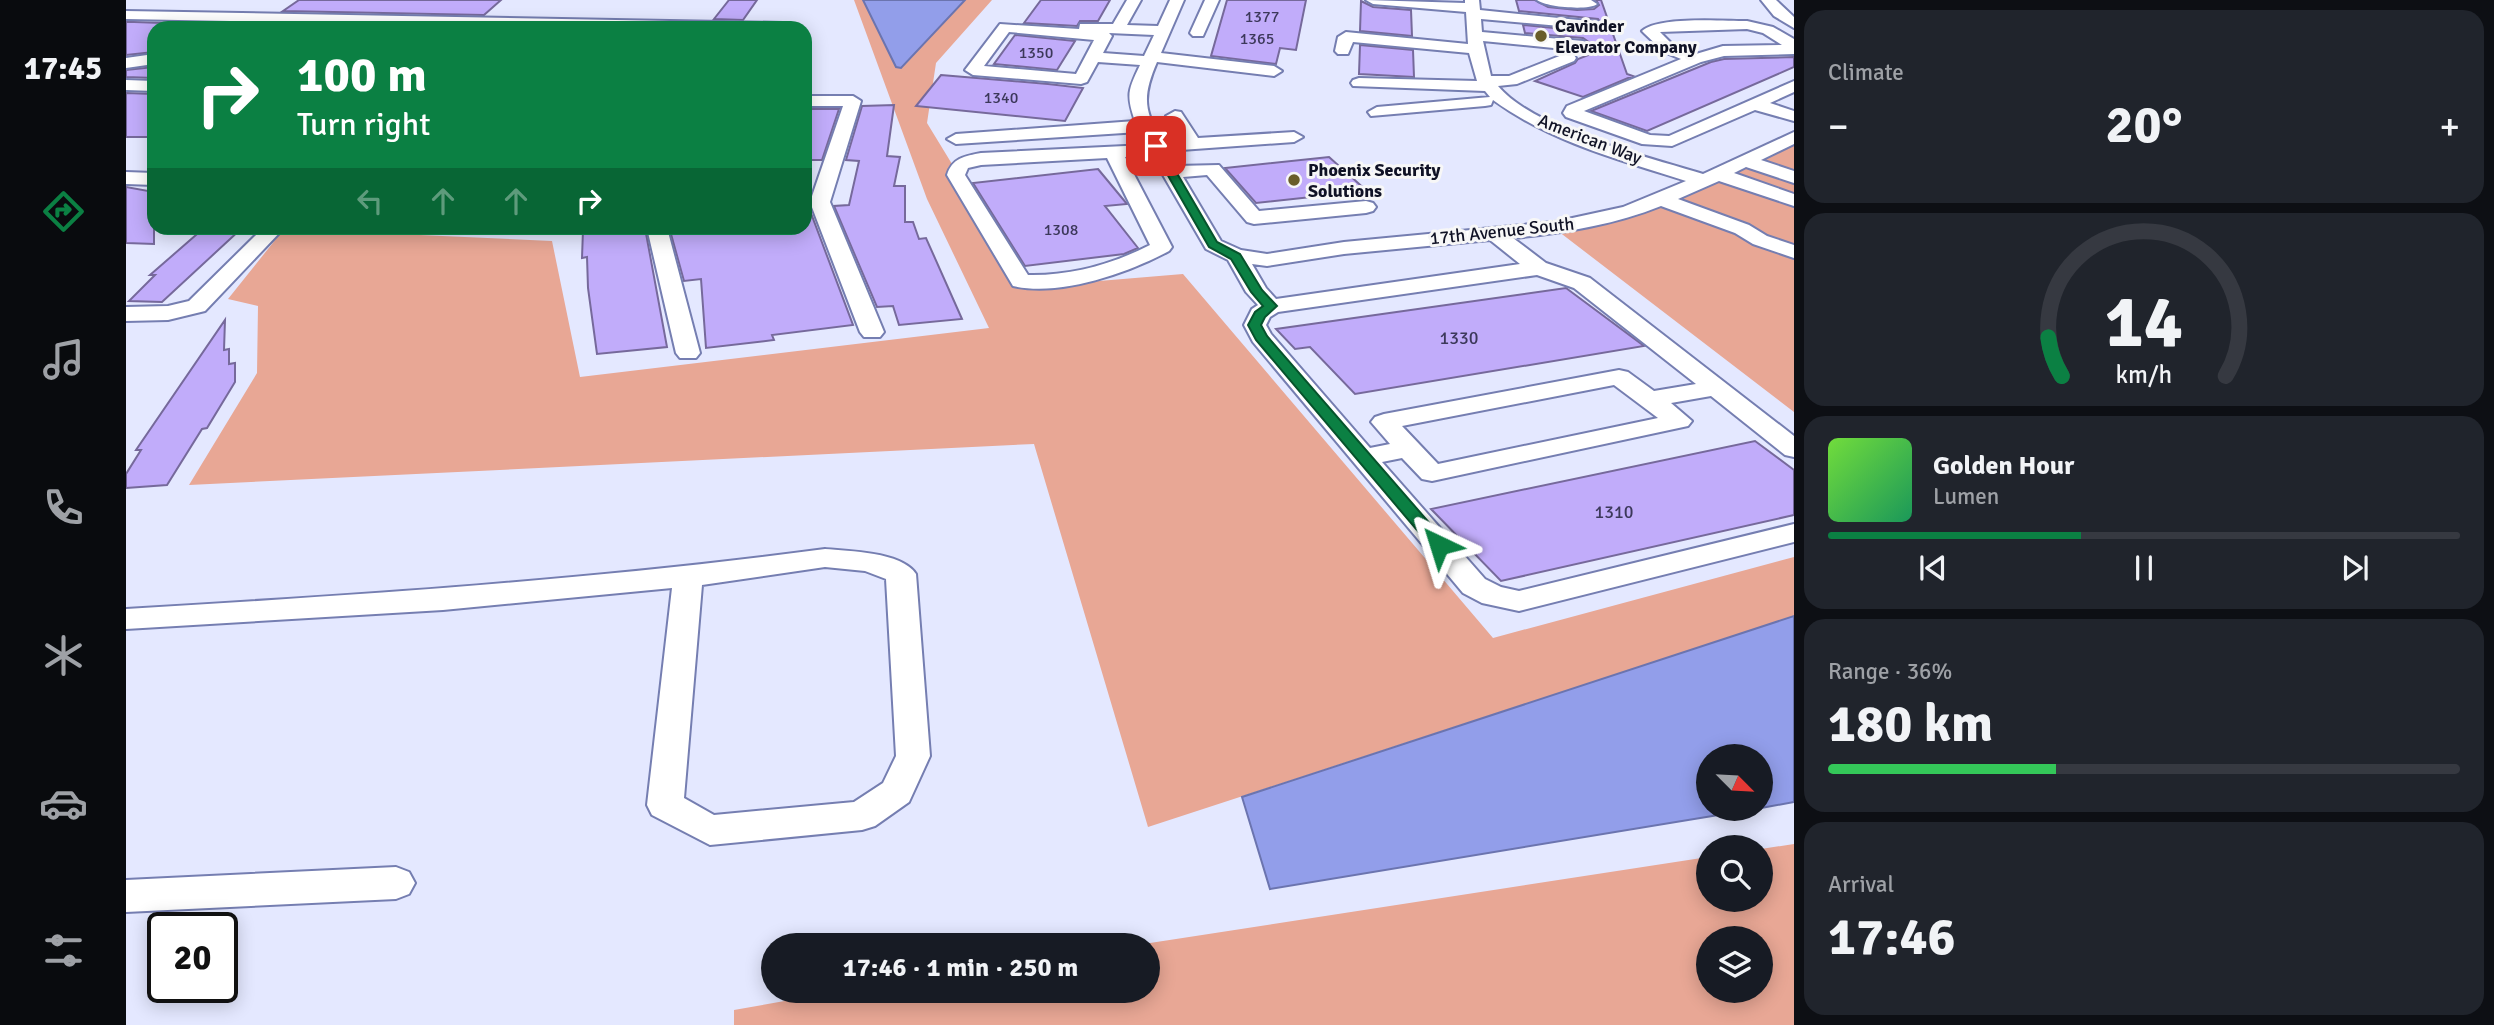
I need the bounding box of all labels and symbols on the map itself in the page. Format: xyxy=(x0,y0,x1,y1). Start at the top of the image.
house number: 1377 xyxy=(1245,7,1279,27)
place label: Cavinder Elevator Company xyxy=(1555,15,1697,58)
marker: Cavinder Elevator Company xyxy=(1533,28,1549,44)
house number: 1365 xyxy=(1240,29,1274,49)
house number: 1350 xyxy=(1019,43,1053,63)
house number: 1340 xyxy=(984,88,1018,108)
street label: American Way xyxy=(1535,109,1646,169)
pin xyxy=(1126,116,1186,176)
place label: Phoenix Security Solutions xyxy=(1308,159,1441,202)
marker: Phoenix Security Solutions xyxy=(1286,172,1302,188)
street label: 17th Avenue South xyxy=(1429,212,1575,250)
house number: 1308 xyxy=(1044,220,1078,240)
house number: 1330 xyxy=(1440,327,1478,349)
house number: 1310 xyxy=(1595,501,1633,523)
position arrow xyxy=(1402,508,1476,582)
north arrow xyxy=(1696,744,1773,821)
speed limit sign: 20 xyxy=(147,912,238,1003)

